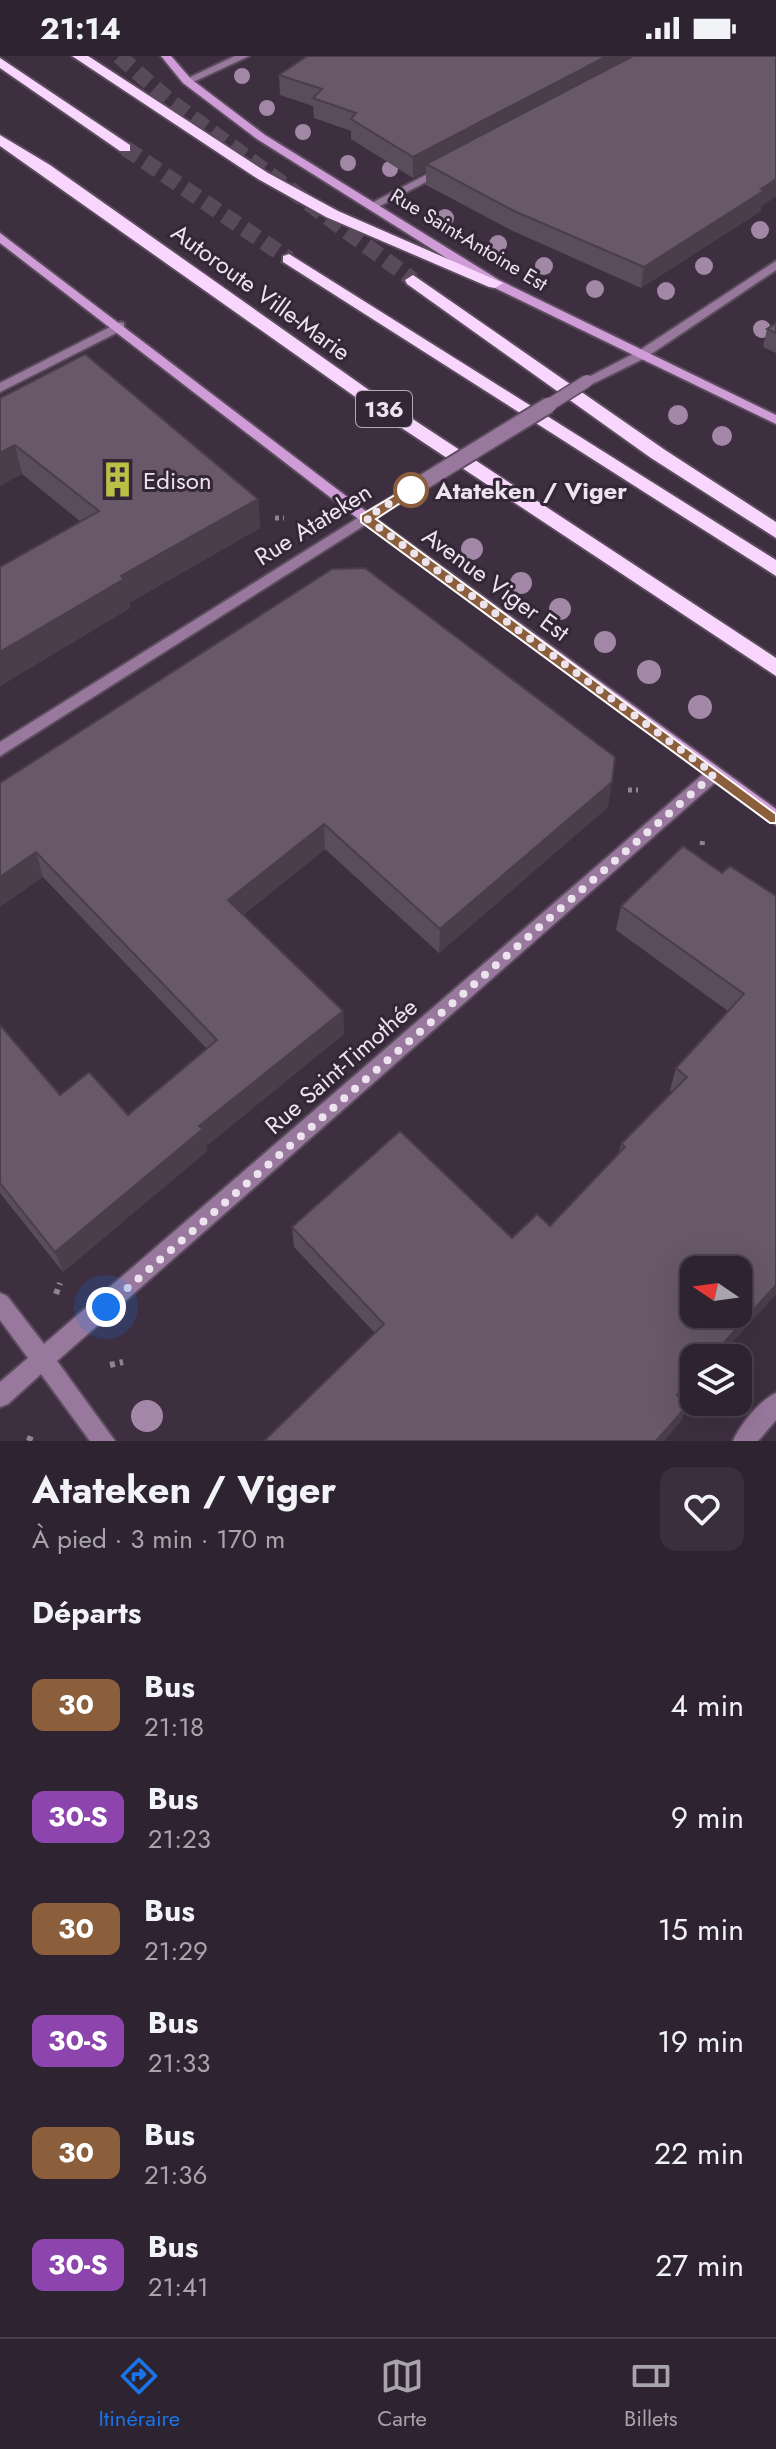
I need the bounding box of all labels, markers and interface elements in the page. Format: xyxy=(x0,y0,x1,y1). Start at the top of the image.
text: 21:14 xyxy=(40,7,121,50)
street label: Rue Saint-Antoine Est xyxy=(385,182,553,299)
street label: Autoroute Ville-Marie xyxy=(164,215,358,369)
road number: 136 xyxy=(356,391,412,427)
building icon: Edison xyxy=(98,461,136,499)
place label: Edison xyxy=(143,463,212,498)
marker: Atateken / Viger xyxy=(394,473,428,507)
place label: Atateken / Viger xyxy=(434,473,627,508)
street label: Rue Atateken xyxy=(248,474,378,574)
street label: Avenue Viger Est xyxy=(415,519,577,649)
street label: Rue Saint-Timothée xyxy=(257,990,425,1142)
north arrow xyxy=(680,1256,752,1328)
map controls xyxy=(680,1256,752,1416)
your location xyxy=(86,1287,126,1327)
button: layers xyxy=(680,1344,752,1416)
text: Atateken / Viger xyxy=(32,1462,336,1517)
button: heart xyxy=(660,1467,744,1551)
text: À pied · 3 min · 170 m xyxy=(32,1520,285,1558)
text: Départs xyxy=(32,1591,141,1634)
text: Bus xyxy=(144,1665,195,1708)
text: 30 xyxy=(58,1684,94,1725)
text: 4 min xyxy=(671,1684,744,1727)
text: 21:18 xyxy=(144,1708,204,1746)
text: Bus xyxy=(148,1777,199,1820)
text: 30-S xyxy=(48,1796,108,1837)
text: 9 min xyxy=(671,1796,744,1839)
text: 21:23 xyxy=(148,1820,211,1858)
text: Bus xyxy=(144,1889,195,1932)
text: 30 xyxy=(58,1908,94,1949)
text: 15 min xyxy=(658,1908,744,1951)
text: 21:29 xyxy=(144,1932,208,1970)
text: Bus xyxy=(148,2001,199,2044)
text: 30-S xyxy=(48,2020,108,2061)
text: 19 min xyxy=(657,2020,744,2063)
text: 21:33 xyxy=(148,2044,210,2082)
text: Bus xyxy=(144,2113,195,2156)
text: 30 xyxy=(58,2132,94,2173)
text: 22 min xyxy=(654,2132,744,2175)
text: 21:36 xyxy=(144,2156,207,2194)
text: Bus xyxy=(148,2225,199,2268)
text: 30-S xyxy=(48,2244,108,2285)
text: 27 min xyxy=(655,2244,744,2287)
text: 21:41 xyxy=(148,2268,209,2306)
tab: Itinéraire xyxy=(98,2354,180,2434)
tab: Carte xyxy=(377,2354,427,2434)
tab: Billets xyxy=(624,2354,678,2434)

